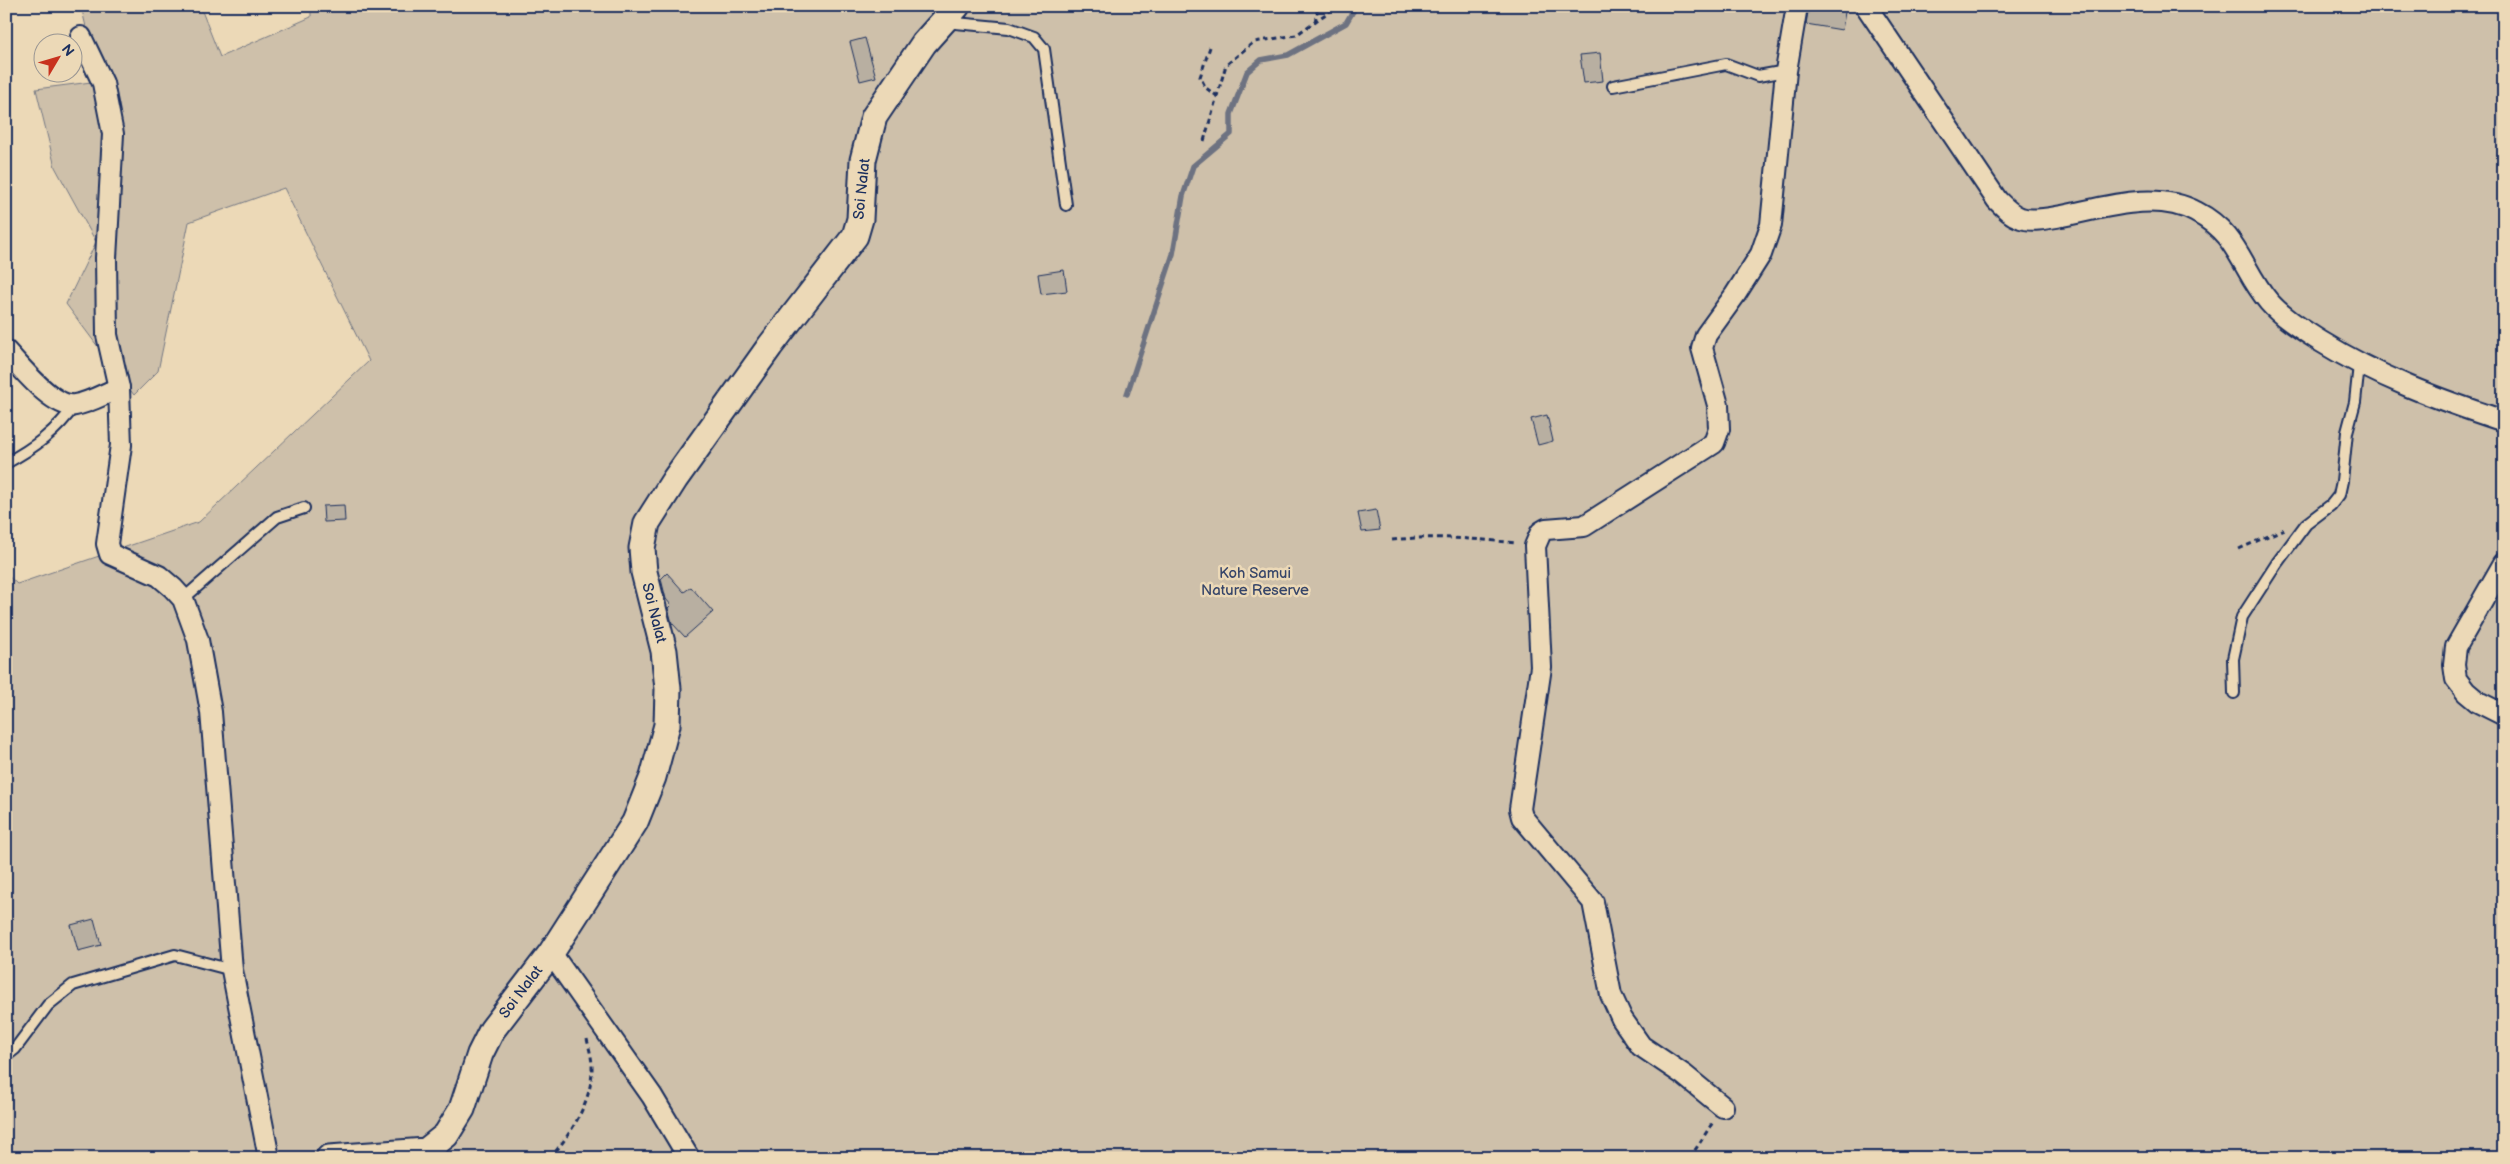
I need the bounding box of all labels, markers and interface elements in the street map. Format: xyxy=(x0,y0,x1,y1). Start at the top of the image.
north arrow xyxy=(32,32,82,82)
text: N xyxy=(58,41,78,60)
street label: Soi Nalat xyxy=(849,157,875,220)
park label: Koh Samui Nature Reserve xyxy=(1201,564,1309,600)
street label: Soi Nalat xyxy=(637,581,671,645)
street label: Soi Nalat xyxy=(495,962,547,1022)

